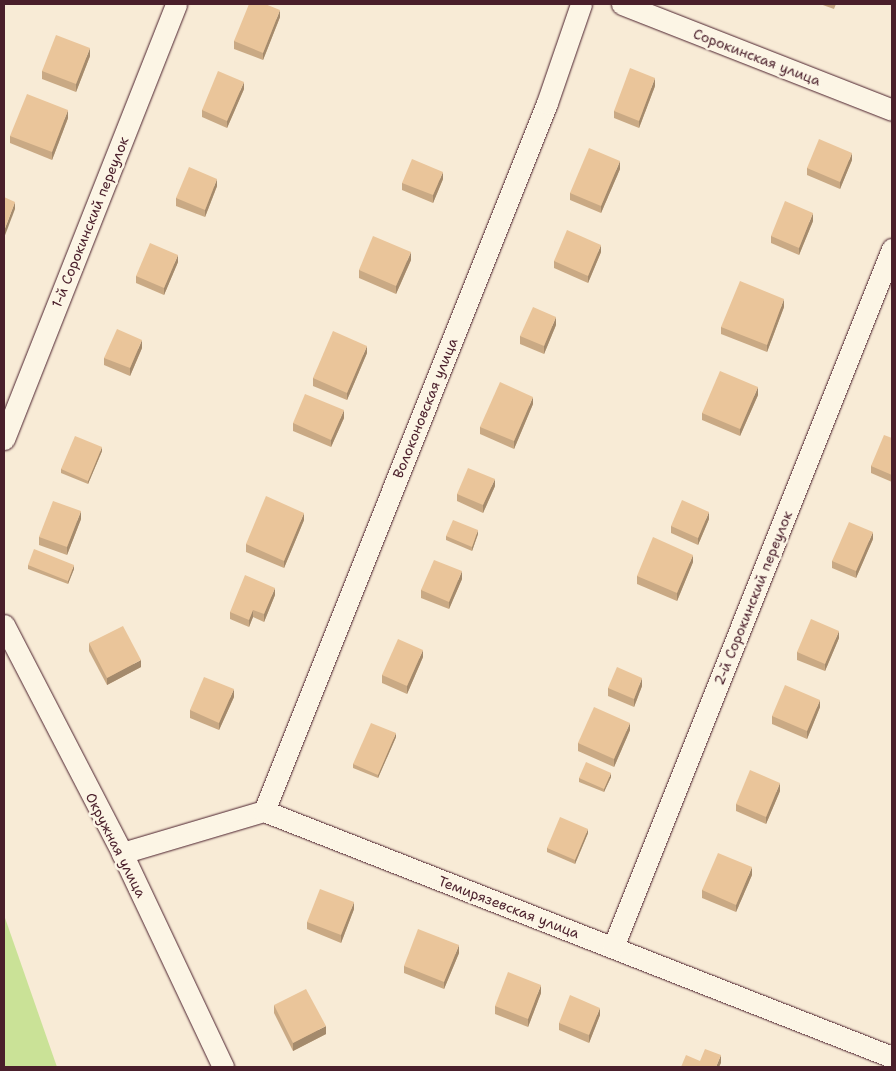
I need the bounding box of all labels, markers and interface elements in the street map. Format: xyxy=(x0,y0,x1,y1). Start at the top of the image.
street label: Сорокинская улица xyxy=(691,25,823,89)
street label: 1-й Сорокинский переулок xyxy=(48,134,132,310)
street label: Волоконовская улица xyxy=(389,335,461,481)
street label: 2-й Сорокинский переулок xyxy=(710,508,796,688)
street label: Окружная улица xyxy=(82,790,150,900)
street label: Темирязевская улица xyxy=(436,872,582,942)

